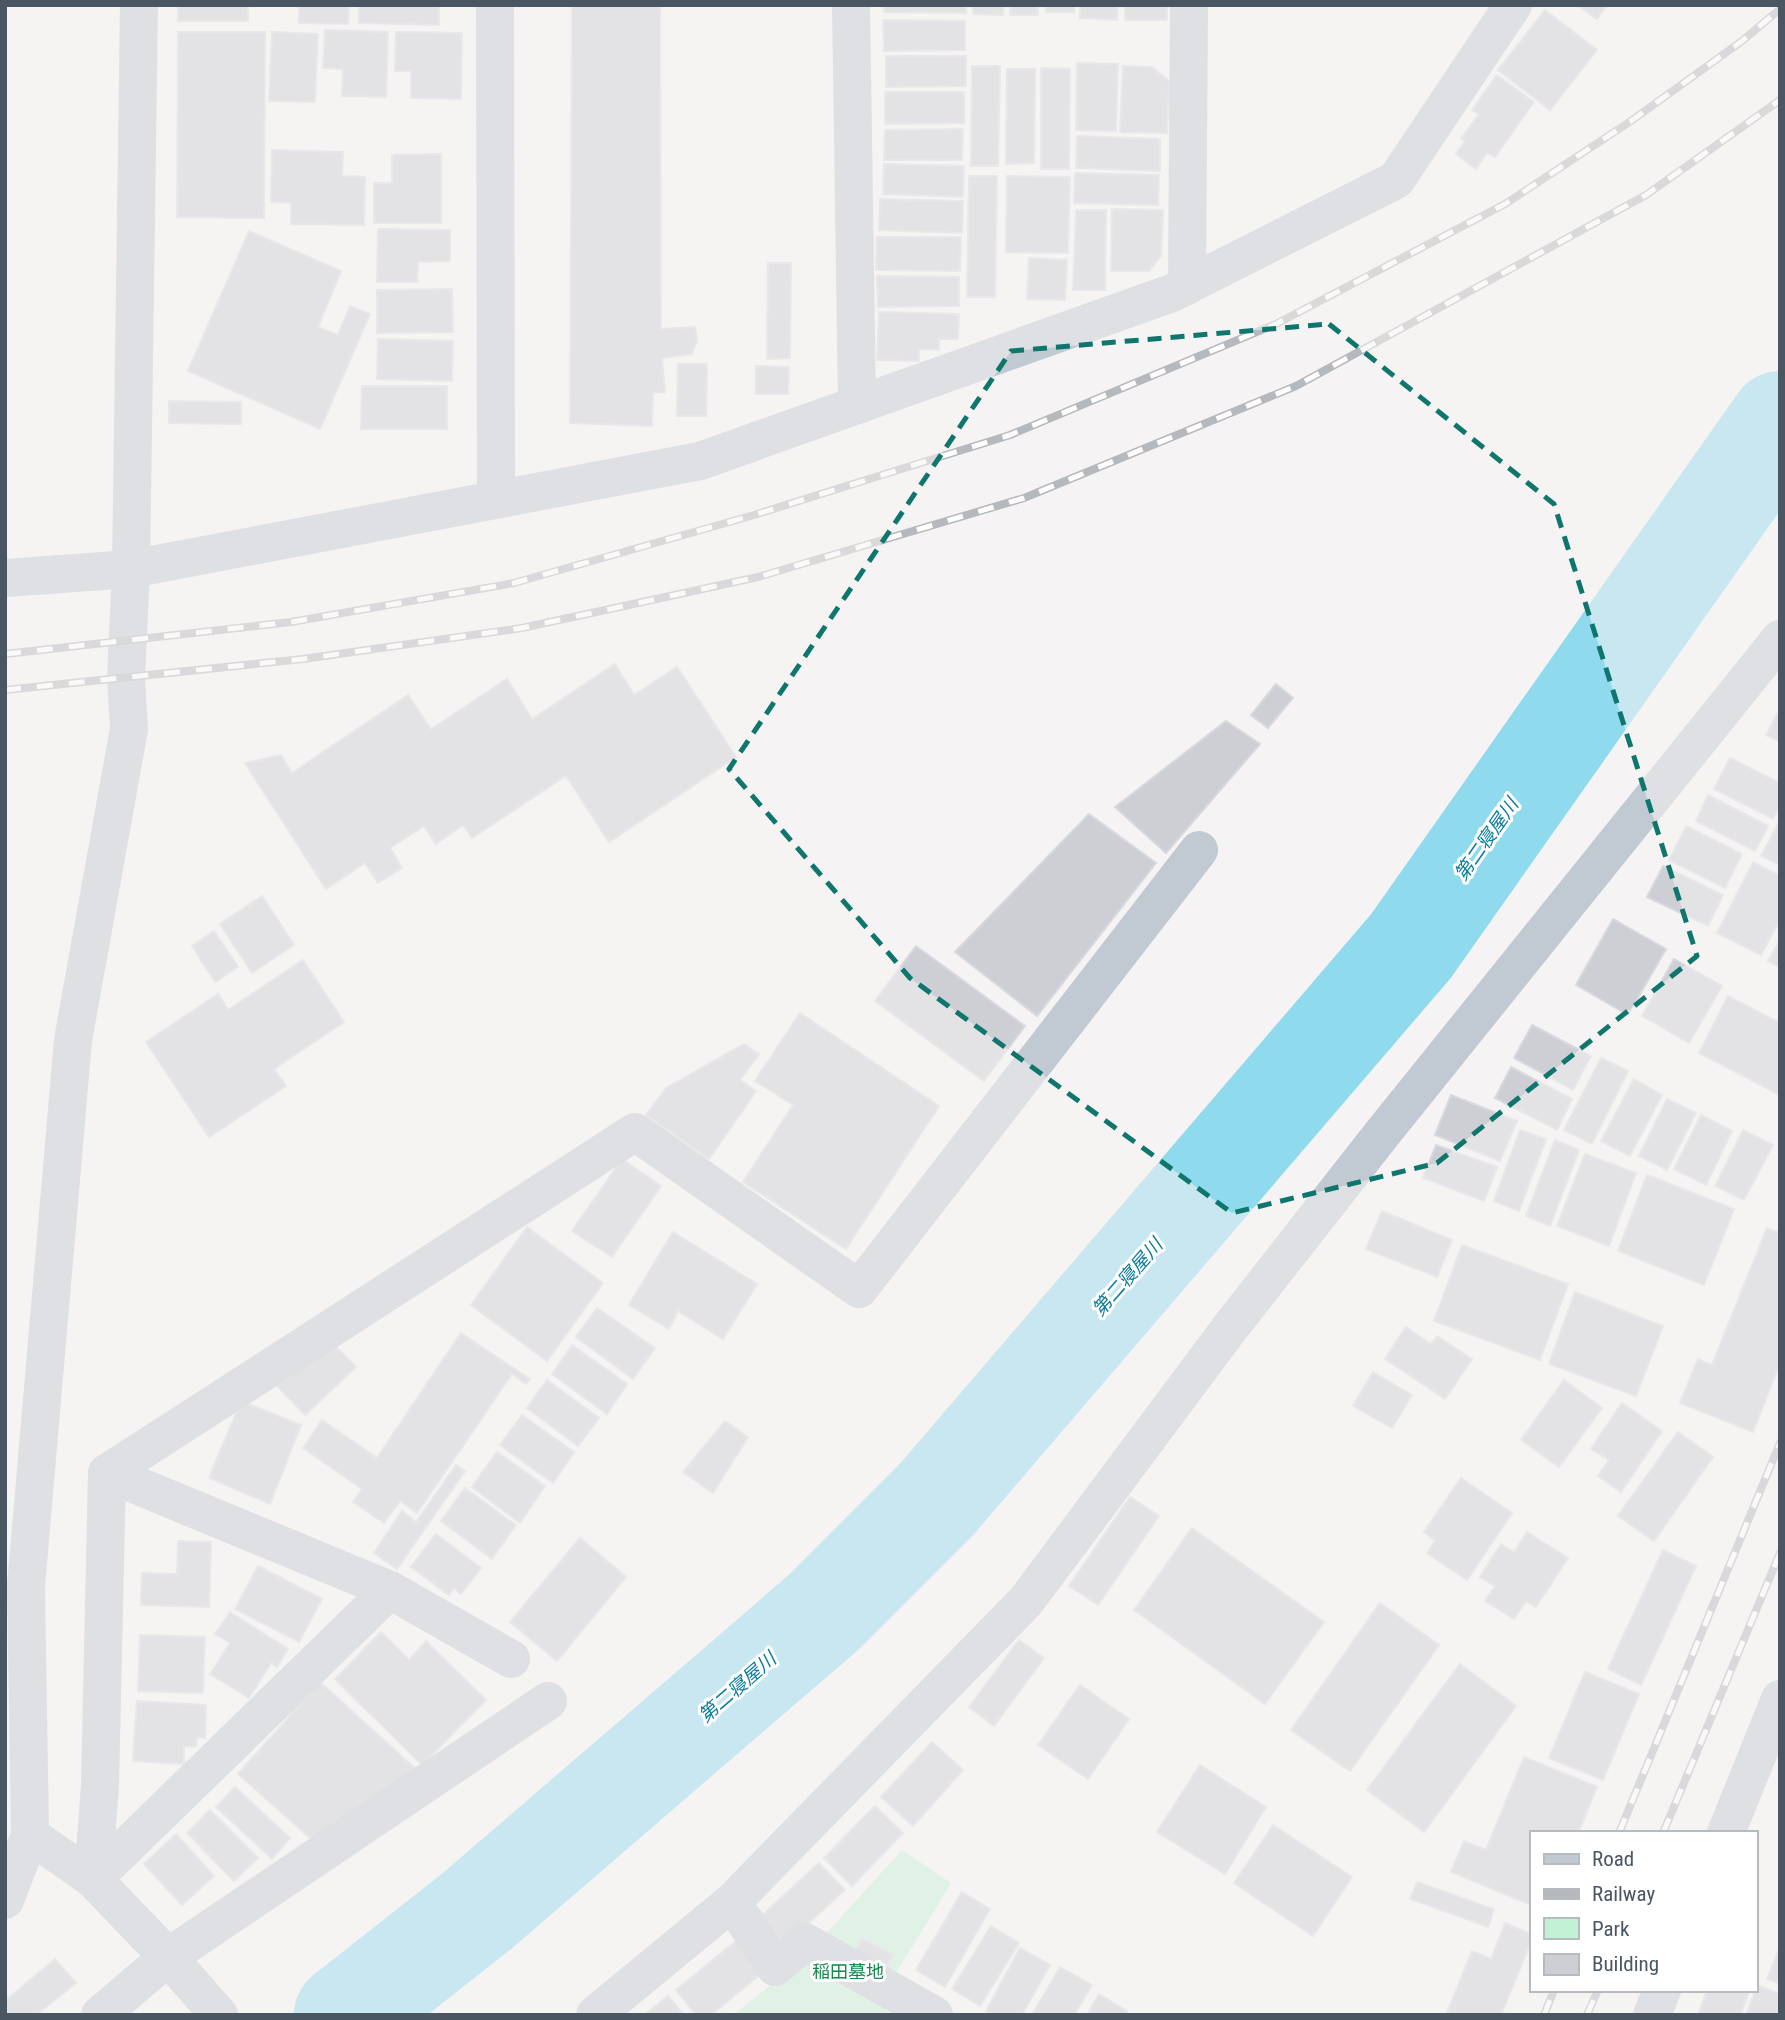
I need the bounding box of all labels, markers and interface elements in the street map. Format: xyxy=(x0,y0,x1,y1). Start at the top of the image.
water label: 第二寝屋川 xyxy=(1450,792,1524,885)
water label: 第二寝屋川 xyxy=(1088,1232,1169,1321)
water label: 第二寝屋川 xyxy=(694,1646,782,1727)
legend xyxy=(1530,1831,1757,1992)
text: Road xyxy=(1592,1847,1634,1871)
text: Railway xyxy=(1592,1882,1655,1906)
text: Park xyxy=(1592,1917,1630,1941)
text: Building xyxy=(1592,1952,1659,1976)
park label: 稲田墓地 xyxy=(812,1961,884,1982)

